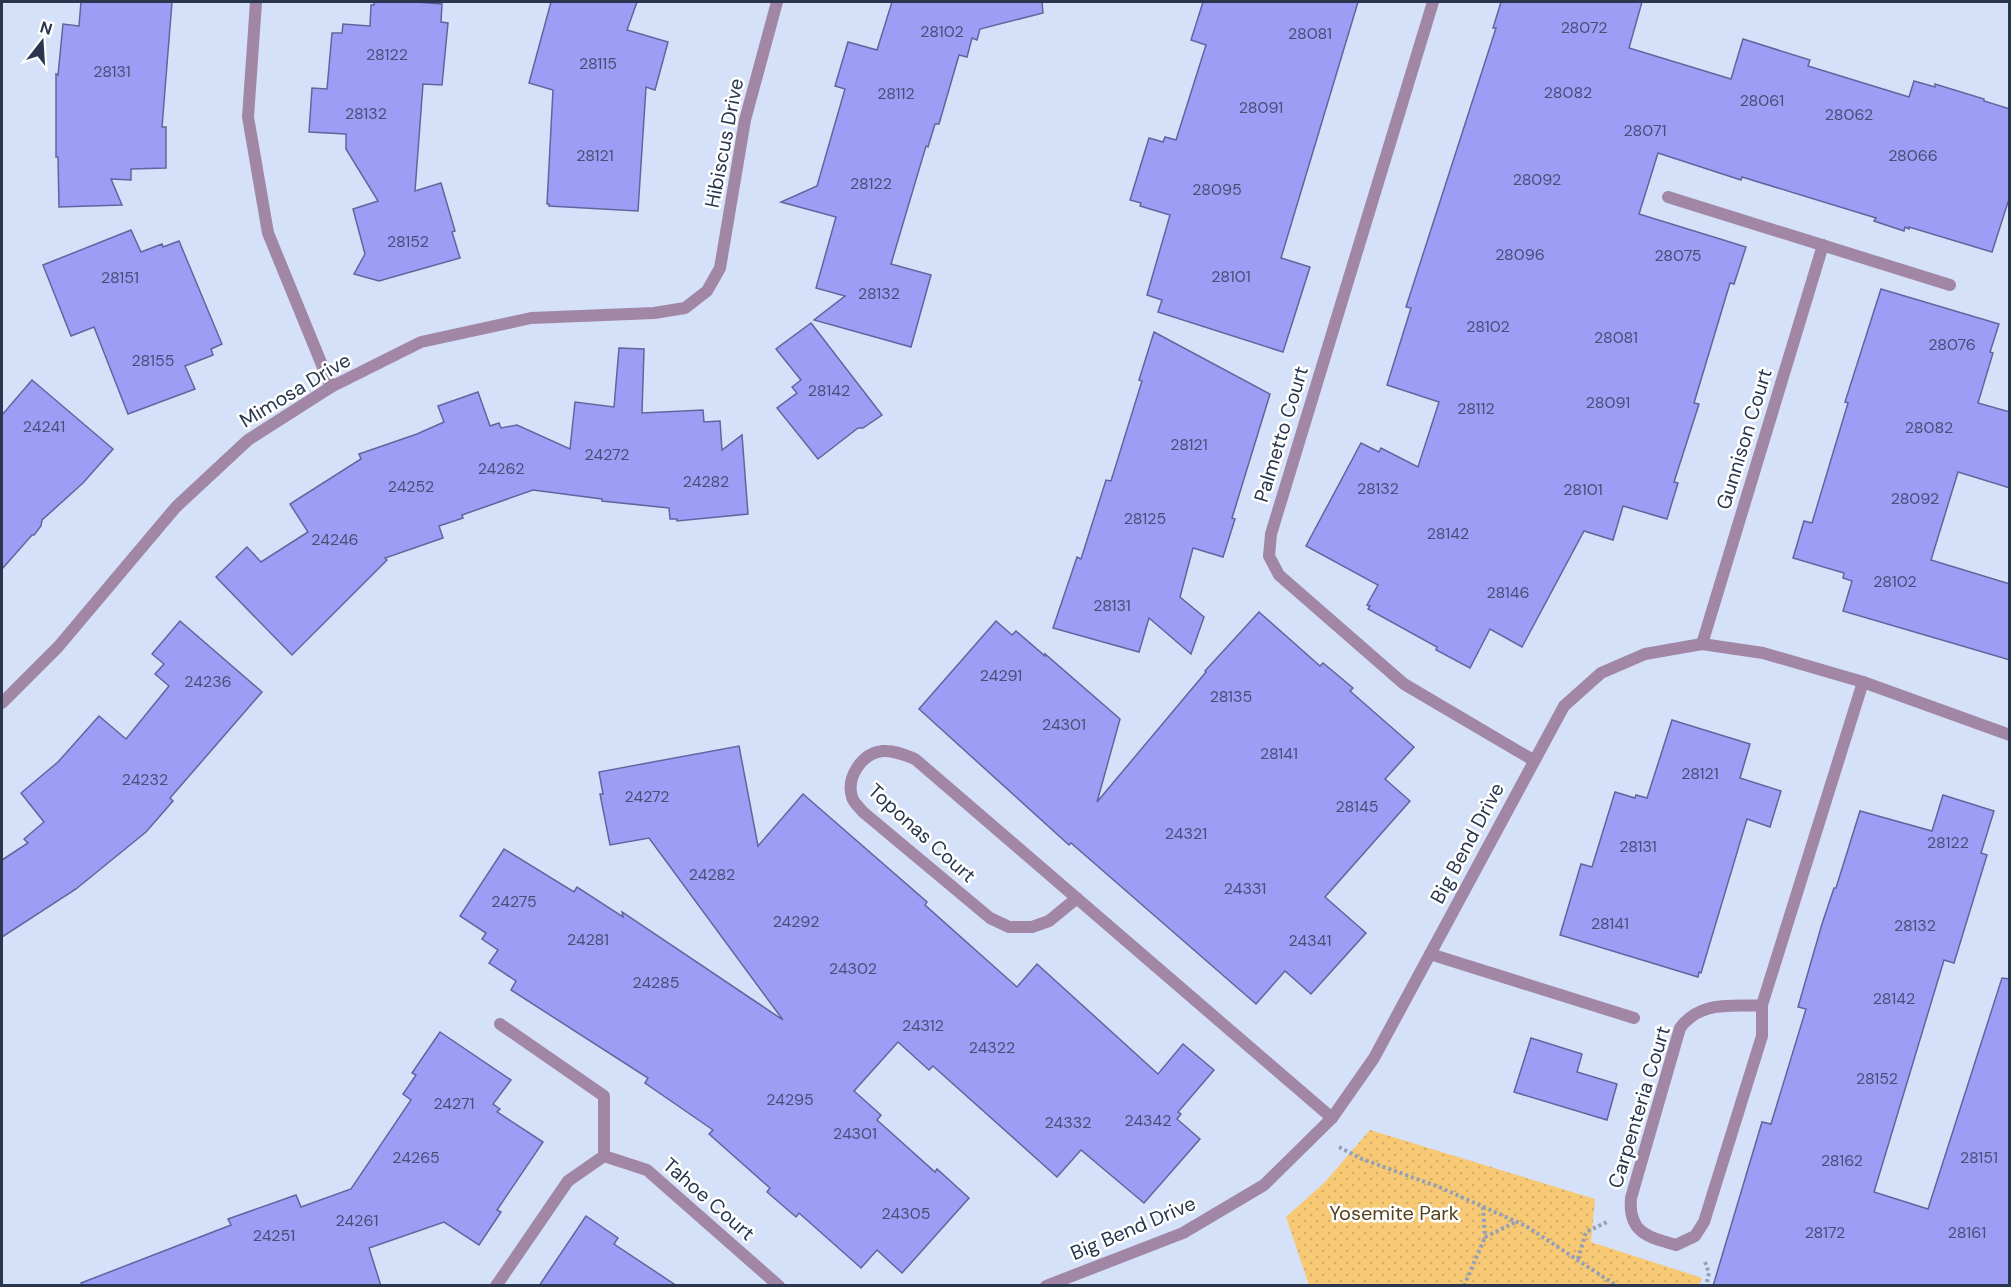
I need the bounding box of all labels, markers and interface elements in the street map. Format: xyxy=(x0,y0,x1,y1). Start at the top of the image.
north arrow xyxy=(12,12,72,72)
text: N xyxy=(38,16,55,40)
house number: 28072 xyxy=(1561,17,1607,38)
house number: 28102 xyxy=(920,21,964,42)
house number: 28081 xyxy=(1288,23,1332,44)
house number: 28122 xyxy=(366,44,408,65)
house number: 28115 xyxy=(579,53,617,74)
house number: 28131 xyxy=(93,61,131,82)
street label: Hibiscus Drive xyxy=(699,76,749,210)
house number: 28082 xyxy=(1544,82,1592,103)
house number: 28112 xyxy=(877,83,915,104)
house number: 28061 xyxy=(1740,90,1784,111)
house number: 28091 xyxy=(1239,97,1283,118)
house number: 28132 xyxy=(345,103,387,124)
house number: 28062 xyxy=(1825,104,1873,125)
house number: 28071 xyxy=(1624,120,1667,141)
house number: 28121 xyxy=(576,145,614,166)
house number: 28066 xyxy=(1888,145,1938,166)
house number: 28092 xyxy=(1513,169,1561,190)
house number: 28122 xyxy=(850,173,892,194)
house number: 28095 xyxy=(1192,179,1242,200)
house number: 28152 xyxy=(387,231,429,252)
house number: 28096 xyxy=(1495,244,1545,265)
house number: 28075 xyxy=(1654,245,1702,266)
house number: 28101 xyxy=(1211,266,1251,287)
house number: 28151 xyxy=(101,267,139,288)
house number: 28132 xyxy=(858,283,900,304)
house number: 28102 xyxy=(1466,316,1510,337)
house number: 28081 xyxy=(1594,327,1638,348)
house number: 28076 xyxy=(1928,334,1976,355)
street label: Mimosa Drive xyxy=(235,347,355,433)
house number: 28155 xyxy=(132,350,174,371)
street label: Palmetto Court xyxy=(1248,363,1314,505)
street label: Gunnison Court xyxy=(1710,365,1778,513)
house number: 28142 xyxy=(808,380,850,401)
house number: 28091 xyxy=(1586,392,1630,413)
house number: 28112 xyxy=(1457,398,1495,419)
house number: 24241 xyxy=(23,416,65,437)
house number: 28082 xyxy=(1905,417,1953,438)
house number: 28121 xyxy=(1170,434,1208,455)
house number: 24272 xyxy=(585,444,629,465)
house number: 24262 xyxy=(478,458,524,479)
house number: 24282 xyxy=(683,471,729,492)
house number: 24252 xyxy=(388,476,434,497)
house number: 28132 xyxy=(1357,478,1399,499)
house number: 28101 xyxy=(1563,479,1603,500)
house number: 28092 xyxy=(1891,488,1939,509)
house number: 28125 xyxy=(1124,508,1166,529)
house number: 28142 xyxy=(1427,523,1469,544)
house number: 24246 xyxy=(311,529,359,550)
house number: 28102 xyxy=(1873,571,1917,592)
house number: 28146 xyxy=(1486,582,1530,603)
house number: 28131 xyxy=(1093,595,1131,616)
house number: 24291 xyxy=(980,665,1022,686)
house number: 24236 xyxy=(184,671,232,692)
house number: 28135 xyxy=(1210,686,1252,707)
house number: 24301 xyxy=(1042,714,1086,735)
house number: 28141 xyxy=(1260,743,1298,764)
house number: 28121 xyxy=(1681,763,1719,784)
house number: 24232 xyxy=(122,769,168,790)
street label: Toponas Court xyxy=(863,778,981,888)
street label: Big Bend Drive xyxy=(1424,778,1510,908)
house number: 24272 xyxy=(625,786,669,807)
house number: 28145 xyxy=(1336,796,1378,817)
house number: 24321 xyxy=(1165,823,1207,844)
house number: 28122 xyxy=(1927,832,1969,853)
house number: 28131 xyxy=(1619,836,1657,857)
house number: 24282 xyxy=(689,864,735,885)
house number: 24331 xyxy=(1224,878,1266,899)
house number: 24275 xyxy=(491,891,537,912)
house number: 24292 xyxy=(773,911,819,932)
house number: 28141 xyxy=(1591,913,1629,934)
house number: 28132 xyxy=(1894,915,1936,936)
house number: 24281 xyxy=(567,929,609,950)
house number: 24341 xyxy=(1289,930,1331,951)
house number: 24302 xyxy=(829,958,877,979)
house number: 24285 xyxy=(632,972,680,993)
house number: 28142 xyxy=(1873,988,1915,1009)
house number: 24312 xyxy=(902,1015,944,1036)
street label: Carpenteria Court xyxy=(1602,1023,1676,1191)
house number: 24322 xyxy=(969,1037,1015,1058)
house number: 28152 xyxy=(1856,1068,1898,1089)
house number: 24295 xyxy=(766,1089,814,1110)
house number: 24271 xyxy=(433,1093,475,1114)
house number: 24342 xyxy=(1124,1110,1172,1131)
house number: 24332 xyxy=(1045,1112,1091,1133)
house number: 24301 xyxy=(833,1123,877,1144)
house number: 24265 xyxy=(392,1147,440,1168)
house number: 28151 xyxy=(1960,1147,1998,1168)
house number: 28162 xyxy=(1821,1150,1863,1171)
street label: Tahoe Court xyxy=(658,1152,761,1246)
street label: Big Bend Drive xyxy=(1066,1190,1200,1266)
park label: Yosemite Park xyxy=(1329,1200,1459,1226)
house number: 24305 xyxy=(882,1203,930,1224)
house number: 24261 xyxy=(336,1210,378,1231)
house number: 28172 xyxy=(1805,1222,1845,1243)
house number: 28161 xyxy=(1948,1222,1986,1243)
house number: 24251 xyxy=(253,1225,295,1246)

